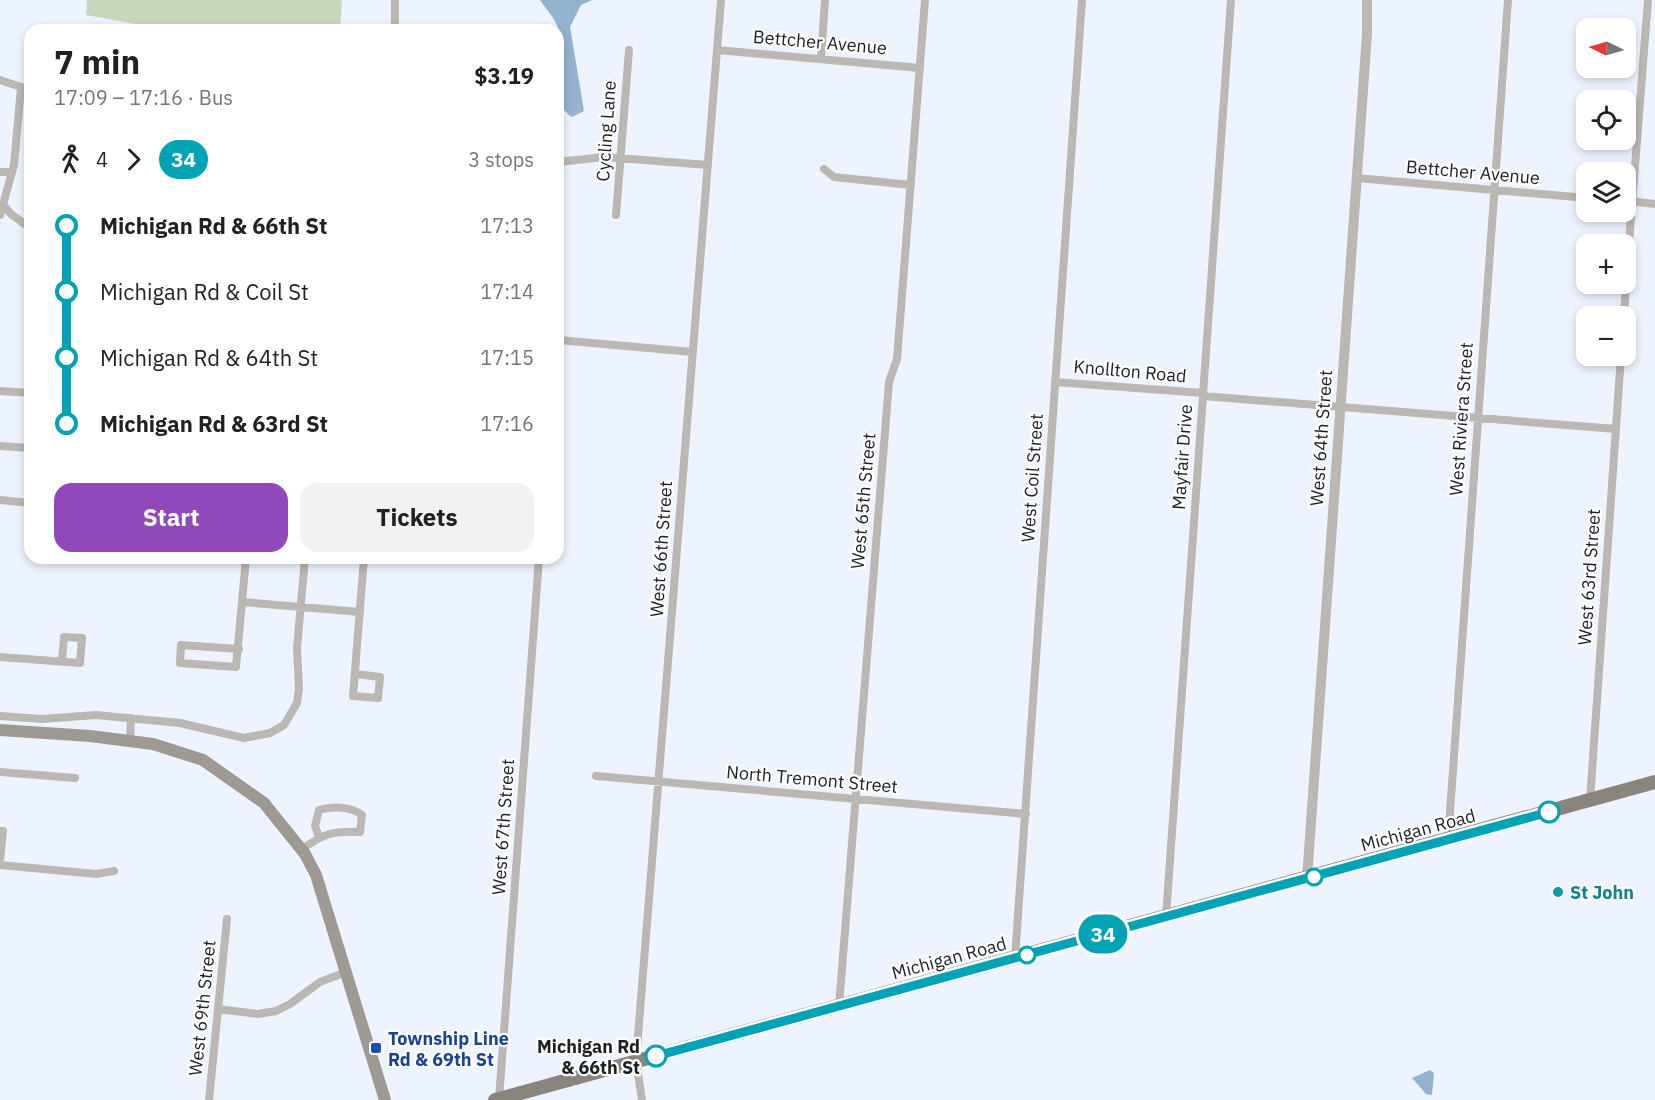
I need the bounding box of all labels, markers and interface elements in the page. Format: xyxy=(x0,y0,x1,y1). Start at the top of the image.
north arrow xyxy=(1576,18,1636,78)
map controls xyxy=(1576,18,1636,366)
street label: Bettcher Avenue xyxy=(752,25,888,59)
text: 7 min xyxy=(54,40,140,83)
text: $3.19 xyxy=(474,61,534,90)
street label: Cycling Lane xyxy=(591,80,621,182)
text: 17:09 – 17:16 · Bus xyxy=(54,84,233,111)
button: locate xyxy=(1576,90,1636,150)
icon: walk xyxy=(54,143,87,176)
icon: forward xyxy=(117,143,150,176)
text: 34 xyxy=(171,145,196,173)
text: 4 xyxy=(96,146,108,173)
text: 3 stops xyxy=(468,146,534,173)
street label: Bettcher Avenue xyxy=(1405,155,1541,189)
button: layers xyxy=(1576,162,1636,222)
text: Michigan Rd & 66th St xyxy=(100,211,327,240)
text: 17:13 xyxy=(480,212,534,239)
button: + xyxy=(1576,234,1636,294)
text: Michigan Rd & Coil St xyxy=(100,277,309,306)
text: 17:14 xyxy=(480,278,534,305)
button: − xyxy=(1576,306,1636,366)
street label: West Riviera Street xyxy=(1444,341,1478,497)
text: Michigan Rd & 64th St xyxy=(100,343,318,372)
text: 17:15 xyxy=(480,344,534,371)
street label: Knollton Road xyxy=(1073,355,1187,387)
street label: West 64th Street xyxy=(1305,369,1337,507)
street label: Mayfair Drive xyxy=(1167,403,1197,511)
text: Michigan Rd & 63rd St xyxy=(100,409,328,438)
text: 17:16 xyxy=(480,410,534,437)
street label: West Coil Street xyxy=(1016,413,1048,543)
street label: West 65th Street xyxy=(846,432,880,570)
street label: West 66th Street xyxy=(645,480,677,618)
button: Start xyxy=(54,483,288,552)
button: Tickets xyxy=(300,483,534,552)
street label: West 63rd Street xyxy=(1573,508,1605,646)
street label: West 67th Street xyxy=(487,758,519,896)
street label: North Tremont Street xyxy=(725,760,899,798)
unlabelled marker xyxy=(1538,801,1560,823)
street label: Michigan Road xyxy=(1358,804,1478,856)
unlabelled marker xyxy=(1305,868,1323,886)
place label: St John xyxy=(1570,881,1634,904)
marker: St John xyxy=(1551,885,1565,899)
line badge: 34 xyxy=(1076,914,1130,954)
text: 34 xyxy=(1090,920,1116,948)
street label: Michigan Road xyxy=(889,932,1009,984)
street label: West 69th Street xyxy=(183,939,221,1077)
unlabelled marker xyxy=(1018,946,1036,964)
place label: Township Line Rd & 69th St xyxy=(388,1027,509,1071)
place label: Michigan Rd & 66th St xyxy=(537,1035,640,1079)
marker: Township Line Rd & 69th St xyxy=(369,1041,383,1055)
marker: Michigan Rd & 66th St xyxy=(645,1045,667,1067)

